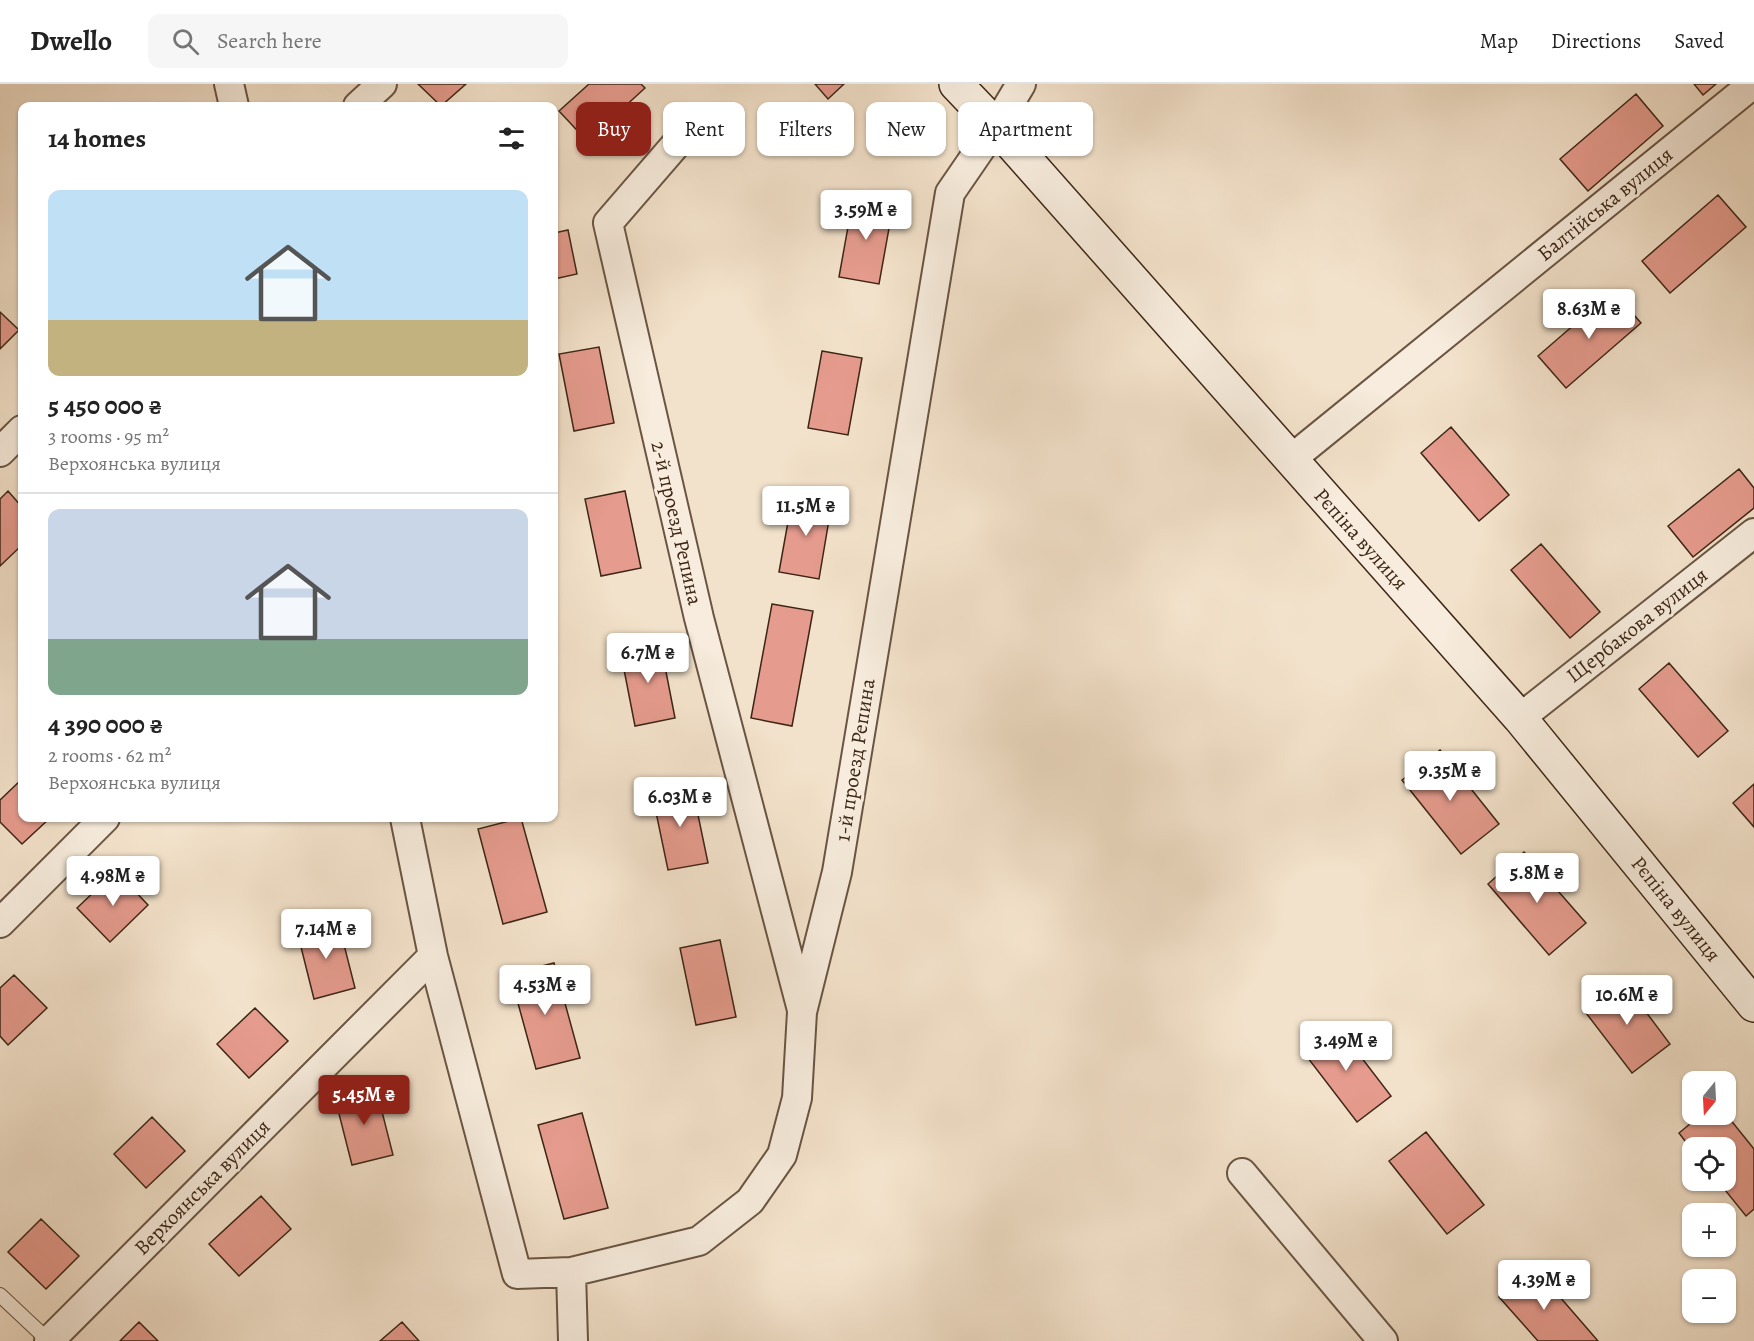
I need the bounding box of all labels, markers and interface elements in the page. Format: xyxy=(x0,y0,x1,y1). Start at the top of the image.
search box xyxy=(148,14,568,68)
text: Dwello xyxy=(30,22,112,60)
icon: search xyxy=(169,25,202,58)
text: Search here xyxy=(217,26,322,56)
text: Map xyxy=(1480,27,1518,55)
text: Directions xyxy=(1551,27,1641,55)
text: Saved xyxy=(1674,27,1724,55)
chip: Buy xyxy=(576,102,651,156)
chip: Rent xyxy=(663,102,745,156)
chip: Filters xyxy=(757,102,854,156)
chip: New xyxy=(866,102,946,156)
chip: Apartment xyxy=(958,102,1093,156)
text: 14 homes xyxy=(48,121,146,156)
icon: filters xyxy=(495,122,528,155)
street label: Балтійська вулиця xyxy=(1531,141,1679,267)
pin: 3.59M ₴ xyxy=(811,190,921,241)
text: 3.59M ₴ xyxy=(835,196,897,223)
icon: home xyxy=(234,229,342,337)
pin: 8.63M ₴ xyxy=(1534,289,1644,340)
text: 8.63M ₴ xyxy=(1557,295,1621,322)
text: 5 450 000 ₴ xyxy=(48,388,162,423)
text: 3 rooms · 95 m² xyxy=(48,423,169,450)
street label: 2-й проезд Репина xyxy=(645,438,710,608)
text: Верхоянська вулиця xyxy=(48,450,221,477)
street label: Рєпіна вулиця xyxy=(1308,482,1414,596)
pin: 11.5M ₴ xyxy=(751,486,861,537)
text: 11.5M ₴ xyxy=(776,492,836,519)
icon: home xyxy=(234,548,342,656)
street label: Щербакова вулиця xyxy=(1561,561,1713,689)
pin: 6.7M ₴ xyxy=(599,633,697,684)
text: 6.7M ₴ xyxy=(621,639,675,666)
street label: 1-й проезд Репина xyxy=(828,676,882,843)
text: 4 390 000 ₴ xyxy=(48,707,163,742)
text: 2 rooms · 62 m² xyxy=(48,742,171,769)
pin: 9.35M ₴ xyxy=(1395,751,1505,802)
text: 9.35M ₴ xyxy=(1419,757,1481,784)
text: Верхоянська вулиця xyxy=(48,769,221,796)
pin: 6.03M ₴ xyxy=(625,777,735,828)
text: 6.03M ₴ xyxy=(648,783,712,810)
street label: Рєпіна вулиця xyxy=(1625,850,1727,968)
pin: 5.8M ₴ xyxy=(1488,853,1586,904)
pin: 4.98M ₴ xyxy=(58,856,168,907)
text: 5.8M ₴ xyxy=(1510,859,1564,886)
text: 4.98M ₴ xyxy=(81,862,145,889)
pin: 7.14M ₴ xyxy=(271,909,381,960)
text: 7.14M ₴ xyxy=(295,915,357,942)
pin: 4.53M ₴ xyxy=(490,965,600,1016)
text: 4.53M ₴ xyxy=(513,971,577,998)
pin: 10.6M ₴ xyxy=(1572,975,1682,1026)
text: 10.6M ₴ xyxy=(1595,981,1659,1008)
pin: 3.49M ₴ xyxy=(1291,1021,1401,1072)
text: 3.49M ₴ xyxy=(1314,1027,1378,1054)
north arrow xyxy=(1682,1071,1736,1125)
map controls xyxy=(1682,1071,1736,1323)
pin: 5.45M ₴ xyxy=(309,1075,419,1126)
text: 5.45M ₴ xyxy=(332,1081,396,1108)
street label: Верхоянська вулиця xyxy=(128,1113,276,1261)
button: locate xyxy=(1682,1137,1736,1191)
button: + xyxy=(1682,1203,1736,1257)
pin: 4.39M ₴ xyxy=(1489,1260,1599,1311)
text: 4.39M ₴ xyxy=(1512,1266,1576,1293)
button: − xyxy=(1682,1269,1736,1323)

